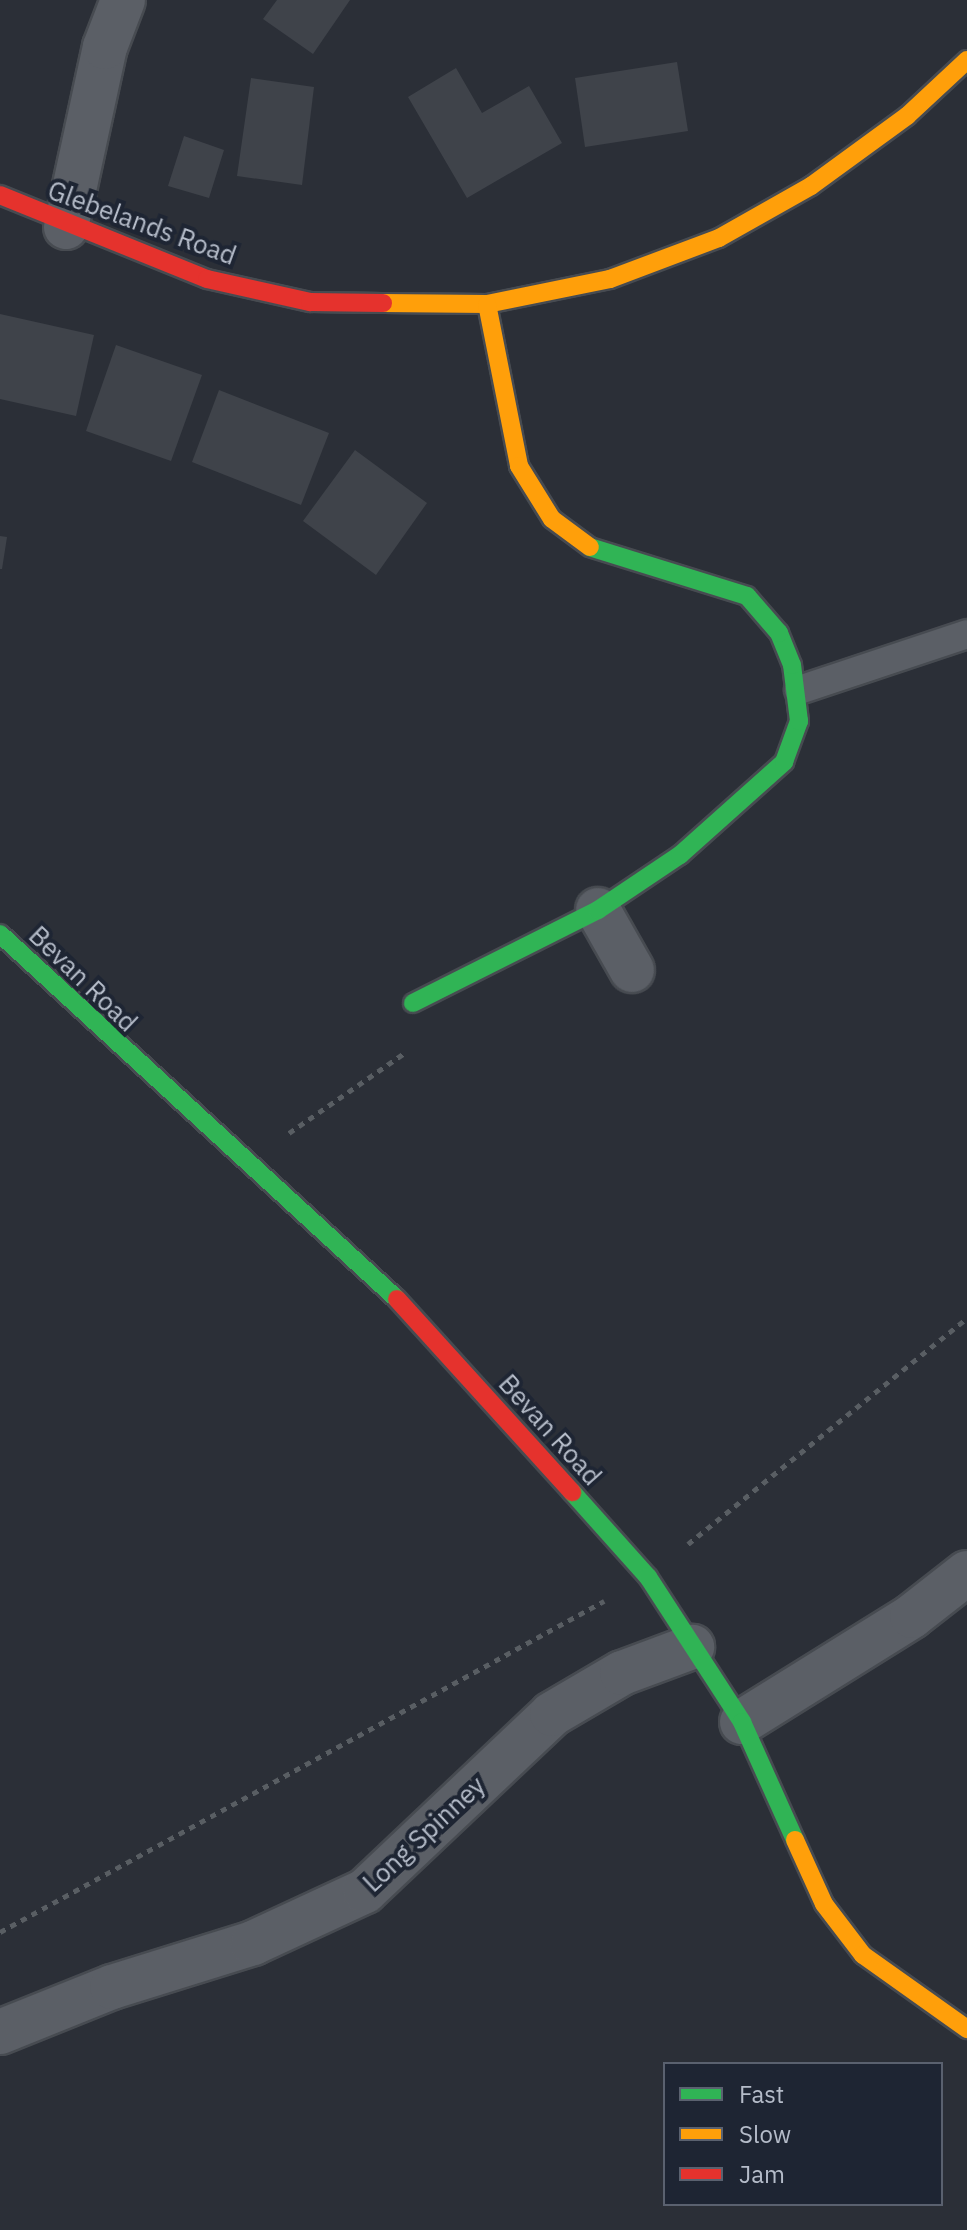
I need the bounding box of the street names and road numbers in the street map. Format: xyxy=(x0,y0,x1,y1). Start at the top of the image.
street label: Glebelands Road xyxy=(44,174,240,272)
street label: Bevan Road xyxy=(22,920,144,1038)
street label: Bevan Road xyxy=(492,1368,608,1492)
street label: Long Spinney xyxy=(357,1770,491,1898)

